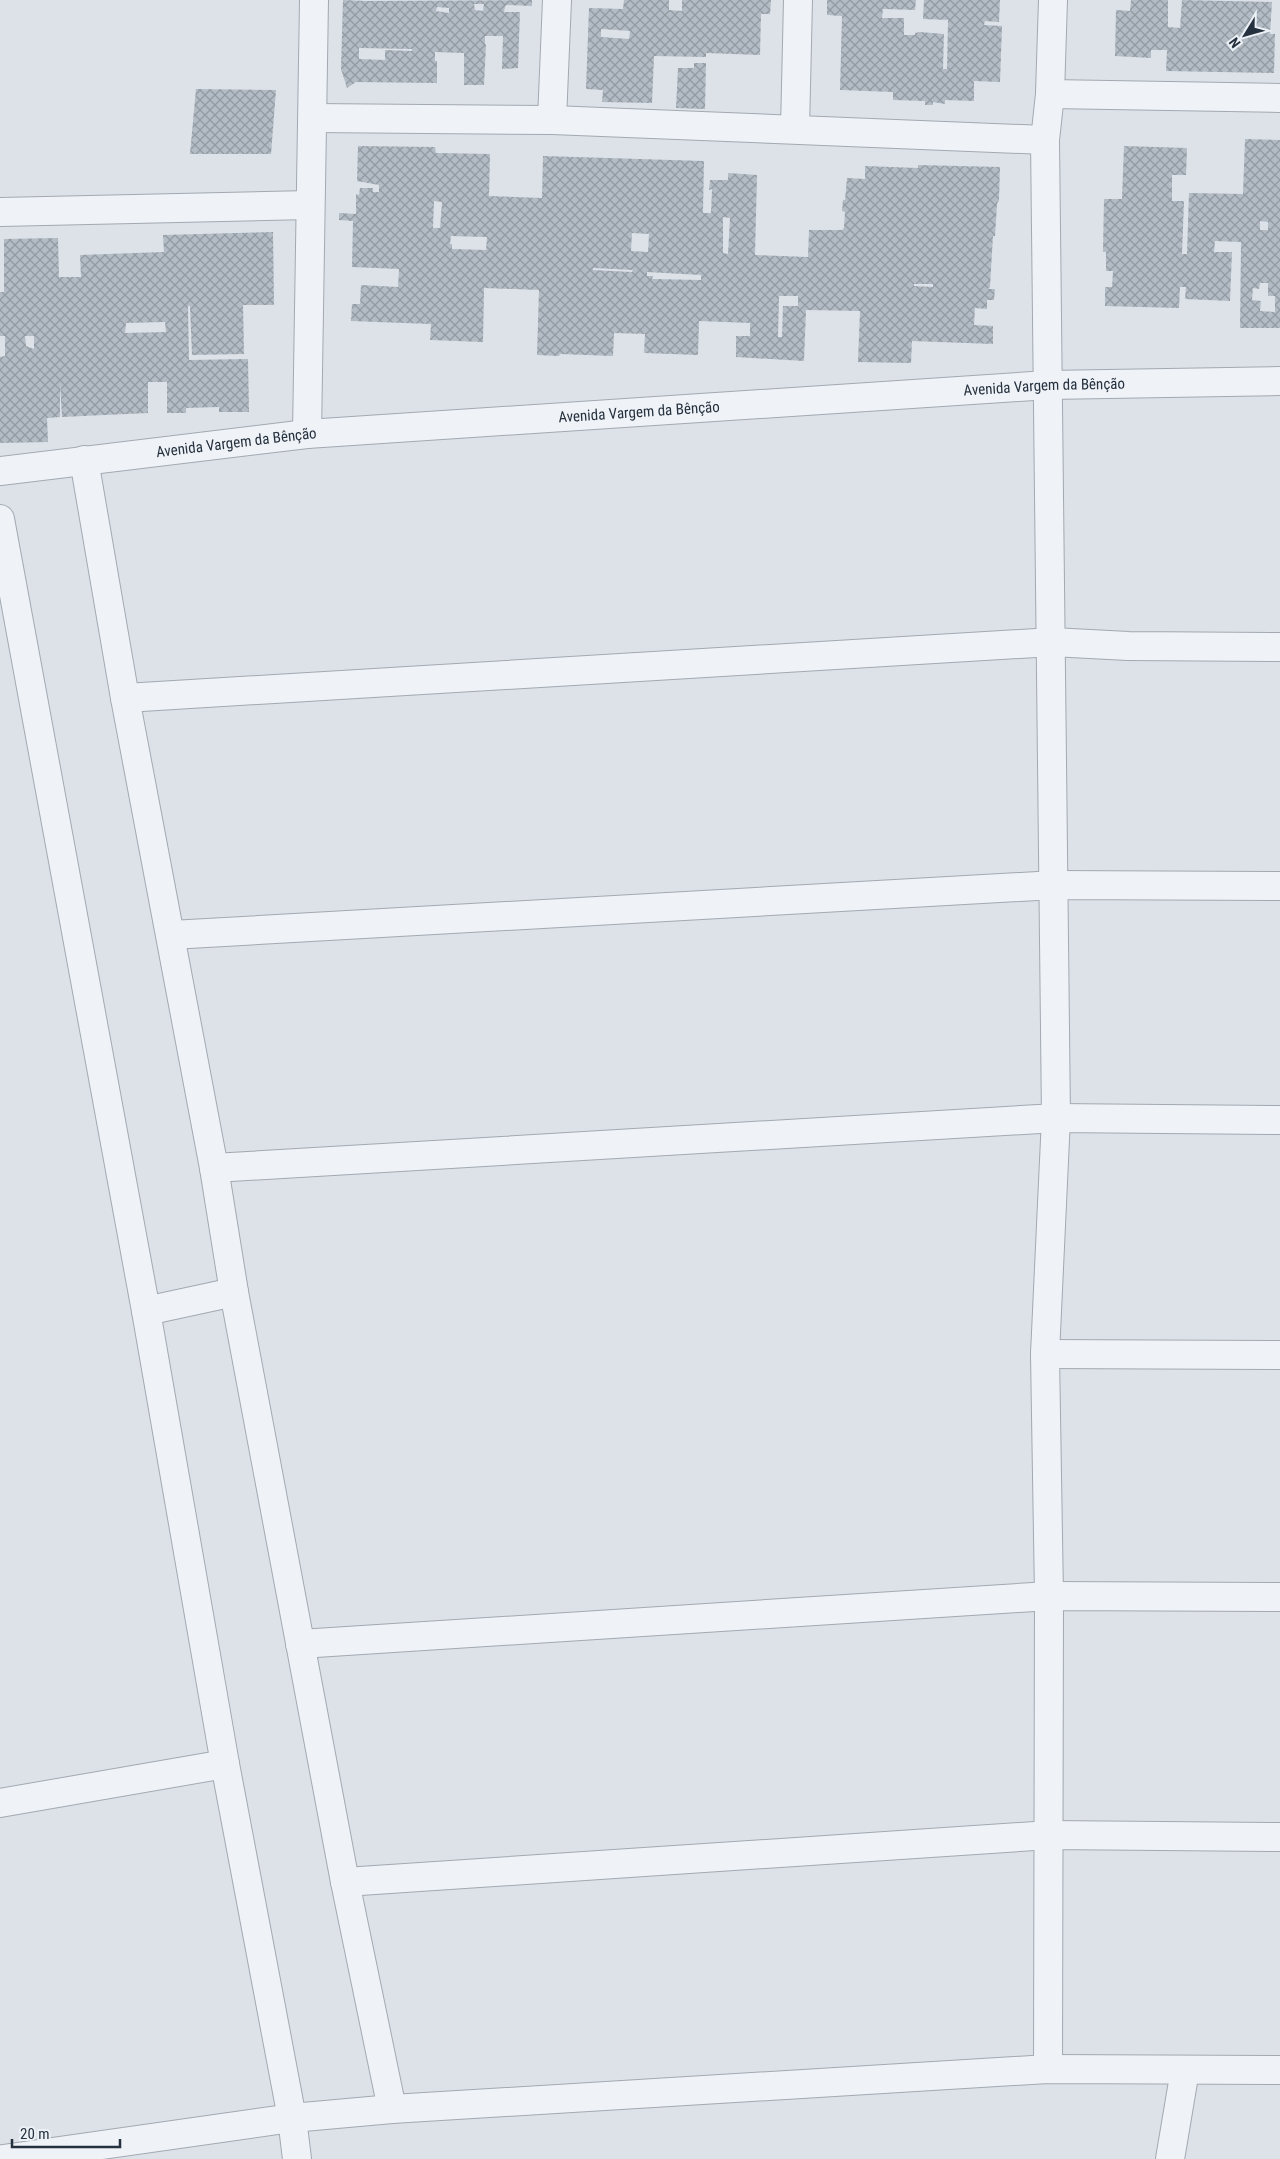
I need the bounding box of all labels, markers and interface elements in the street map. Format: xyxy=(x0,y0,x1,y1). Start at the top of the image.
north arrow xyxy=(1220,10,1270,60)
text: N xyxy=(1226,35,1244,51)
street label: Avenida Vargem da Bênção xyxy=(963,375,1125,400)
street label: Avenida Vargem da Bênção xyxy=(558,398,720,426)
street label: Avenida Vargem da Bênção xyxy=(155,424,317,461)
scale bar xyxy=(12,2116,120,2148)
text: 20 m xyxy=(20,2125,50,2143)

